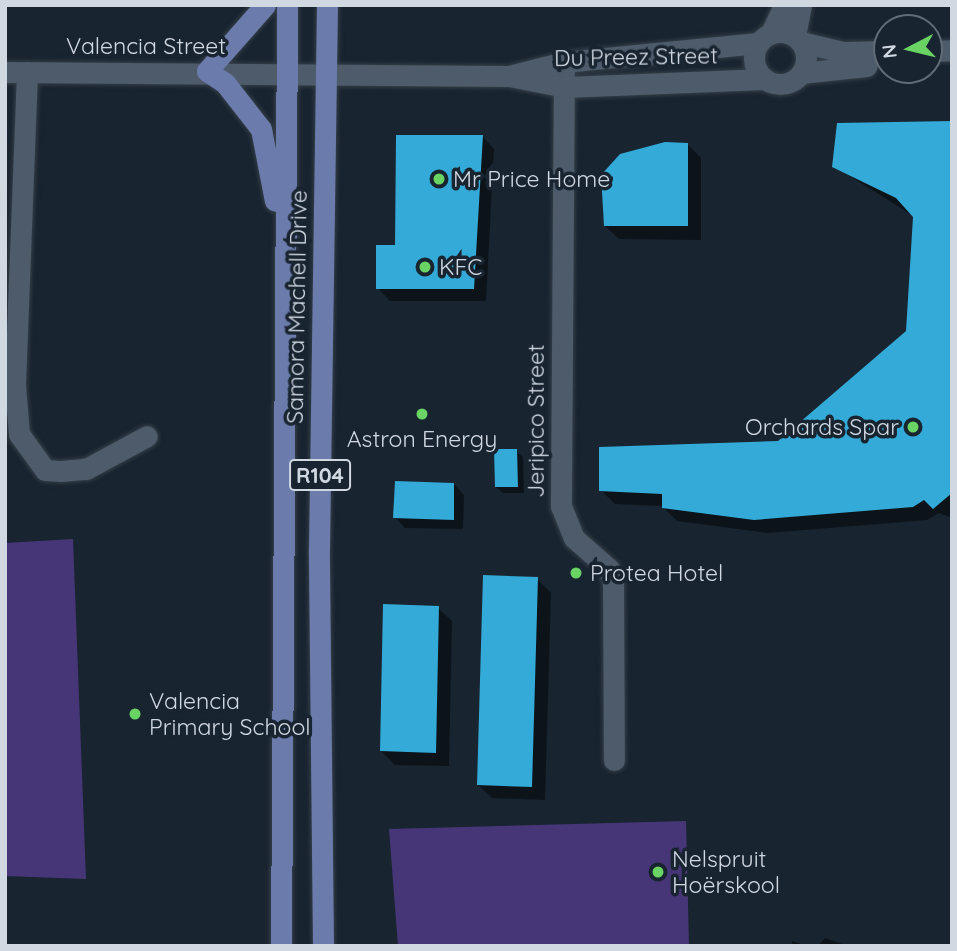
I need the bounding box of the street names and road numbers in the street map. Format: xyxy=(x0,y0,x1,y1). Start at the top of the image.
street label: Valencia Street xyxy=(66,32,226,60)
street label: Du Preez Street xyxy=(554,42,718,72)
street label: Samora Machell Drive xyxy=(281,190,313,424)
street label: Jeripico Street xyxy=(522,344,550,498)
road number: R104 xyxy=(288,458,352,492)

